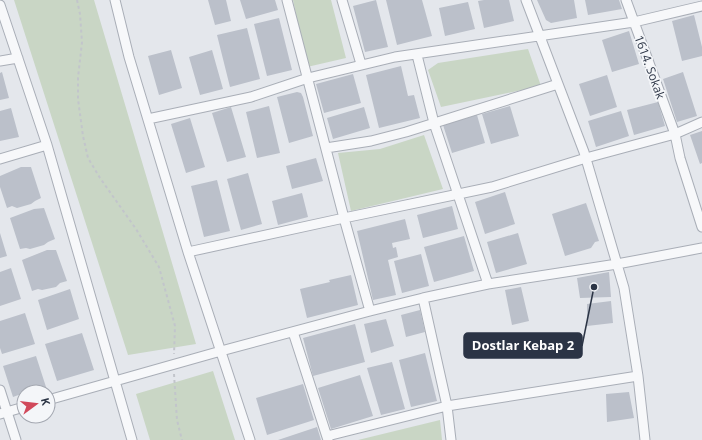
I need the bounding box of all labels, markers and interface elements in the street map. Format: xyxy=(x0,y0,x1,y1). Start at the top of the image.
street label: 1614. Sokak xyxy=(631,33,670,102)
callout: Dostlar Kebap 2 xyxy=(464,333,582,358)
text: Dostlar Kebap 2 xyxy=(472,336,575,354)
north arrow xyxy=(16,384,56,424)
text: K xyxy=(38,396,55,407)

